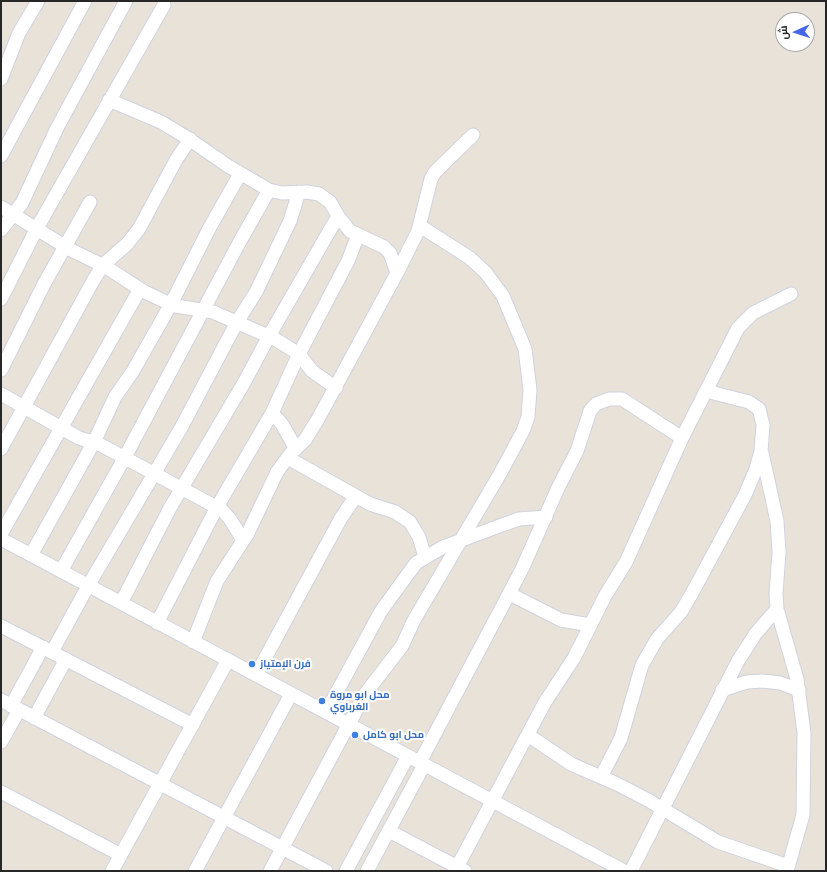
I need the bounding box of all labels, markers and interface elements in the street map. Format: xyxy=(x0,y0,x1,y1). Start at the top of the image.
north arrow xyxy=(775,12,815,52)
text: ش xyxy=(777,25,790,40)
place label: فرن الإمتياز xyxy=(260,658,311,670)
marker: فرن الإمتياز xyxy=(247,659,257,669)
place label: محل ابو مروة الغرباوي xyxy=(330,689,390,712)
marker: محل ابو مروة الغرباوي xyxy=(317,696,327,706)
place label: محل ابو كامل xyxy=(363,729,424,741)
marker: محل ابو كامل xyxy=(350,730,360,740)

